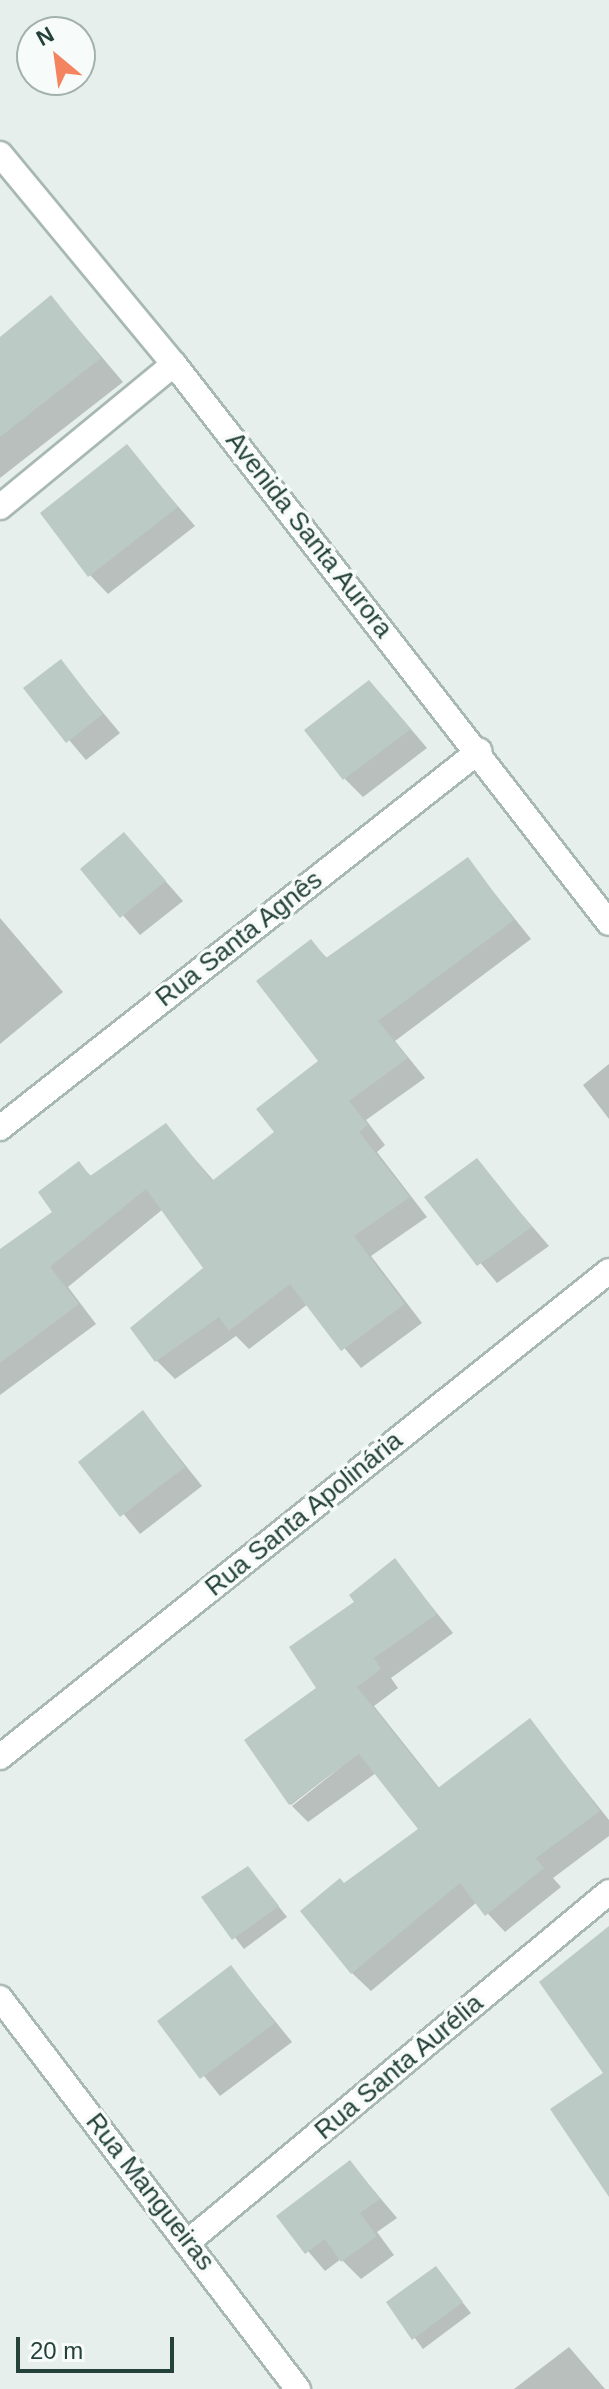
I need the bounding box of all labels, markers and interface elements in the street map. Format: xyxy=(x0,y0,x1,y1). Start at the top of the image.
north arrow xyxy=(16,16,96,96)
text: N xyxy=(32,22,58,51)
street label: Avenida Santa Aurora xyxy=(219,425,399,645)
street label: Rua Santa Agnês xyxy=(149,864,329,1014)
street label: Rua Santa Apolinária xyxy=(199,1425,409,1603)
street label: Rua Santa Aurélia xyxy=(308,1987,490,2147)
street label: Rua Mangueiras xyxy=(79,2107,221,2277)
scale bar xyxy=(20,2321,178,2371)
text: 20 m xyxy=(30,2337,83,2364)

